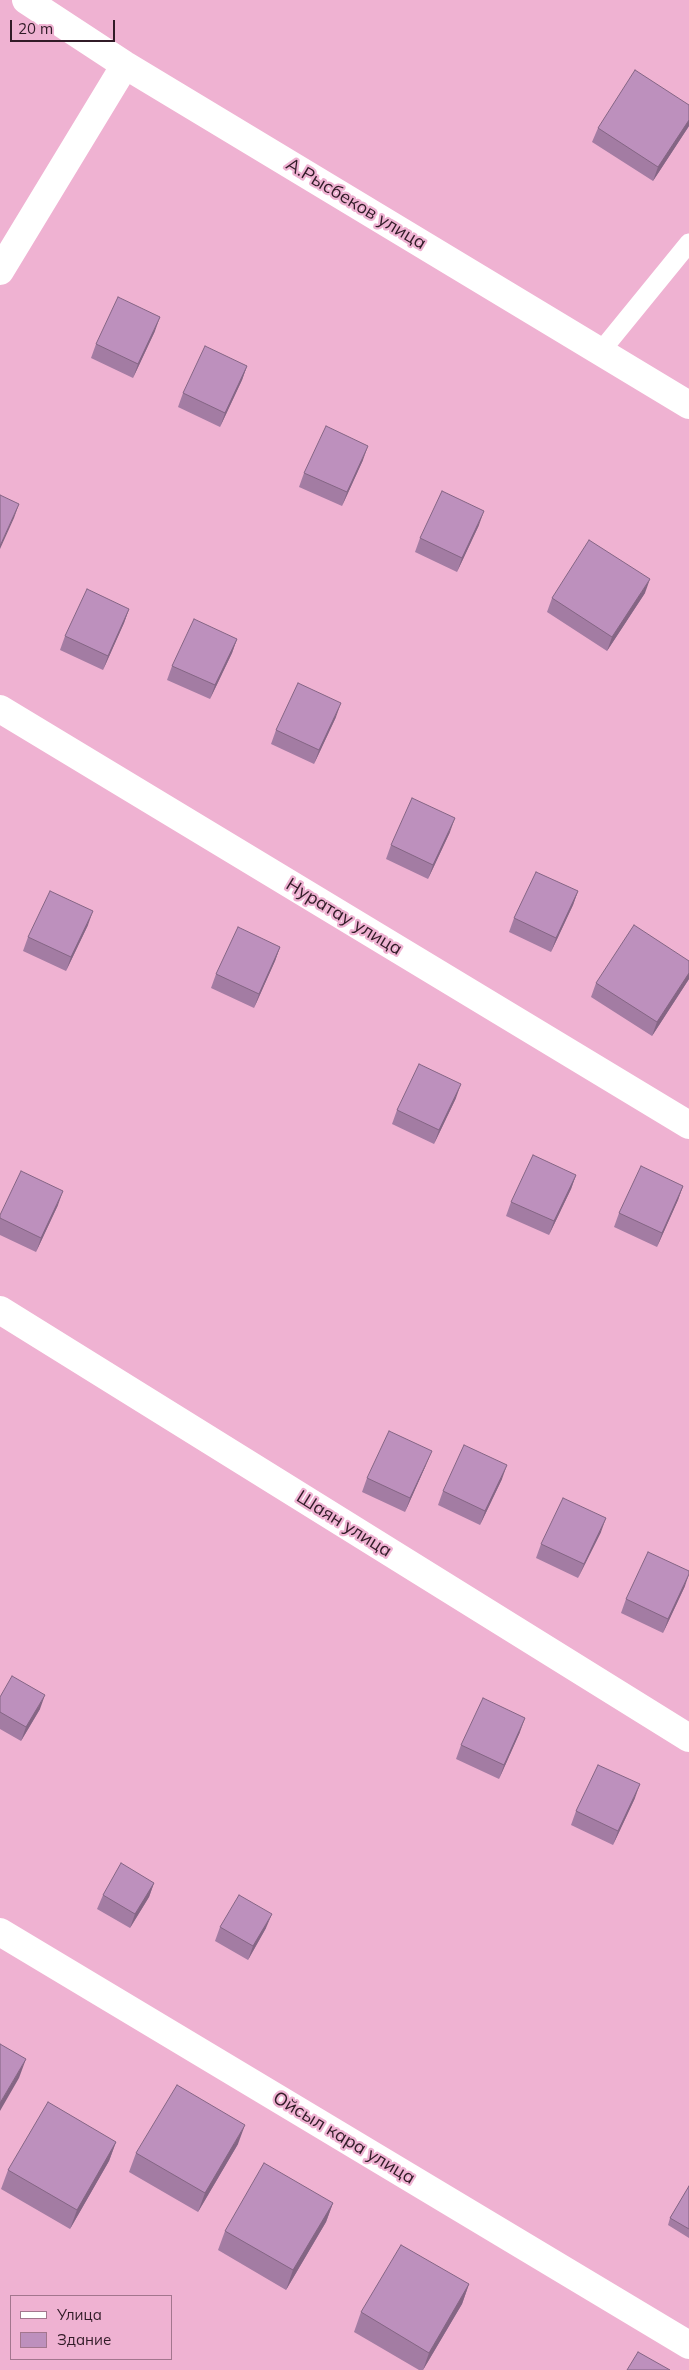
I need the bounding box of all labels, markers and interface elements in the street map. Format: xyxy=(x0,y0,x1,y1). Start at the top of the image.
scale bar xyxy=(12,10,118,42)
text: 20 m xyxy=(18,19,53,38)
street label: А.Рысбеков улица xyxy=(282,154,430,254)
street label: Нуратау улица xyxy=(282,874,406,960)
street label: Шаян улица xyxy=(292,1486,396,1562)
street label: Ойсыл кара улица xyxy=(269,2087,419,2189)
legend xyxy=(10,2295,172,2360)
text: Улица xyxy=(57,2305,102,2324)
text: Здание xyxy=(57,2330,111,2349)

